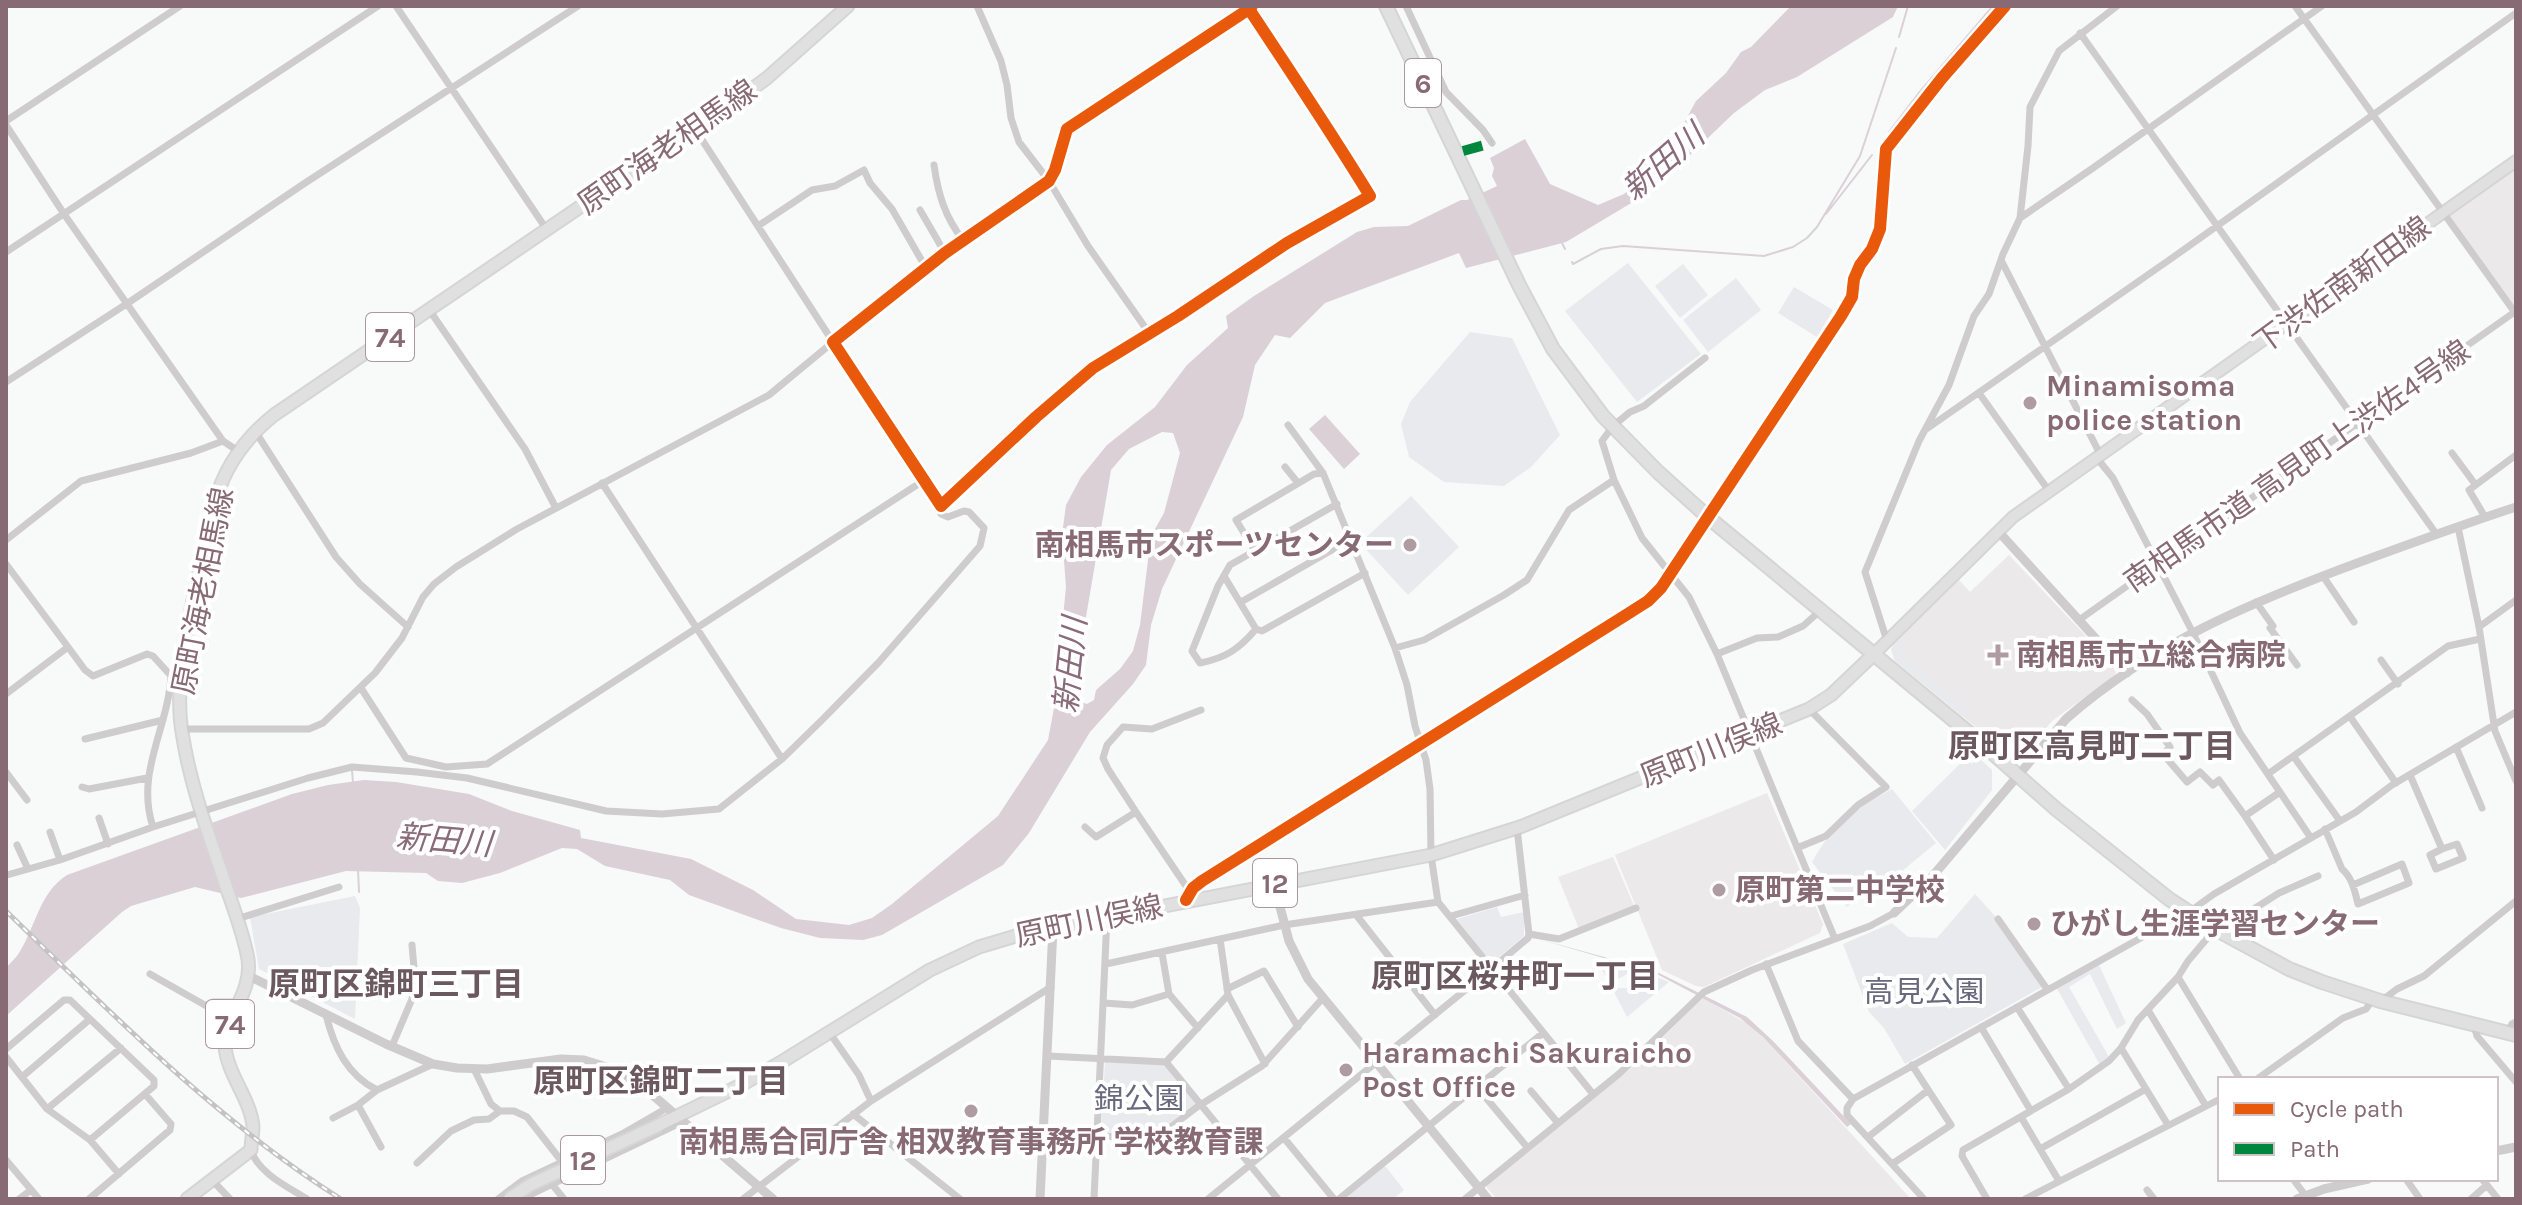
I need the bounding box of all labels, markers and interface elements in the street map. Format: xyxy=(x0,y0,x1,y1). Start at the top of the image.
road number: 6 xyxy=(1405,59,1441,107)
street label: 原町海老相馬線 xyxy=(571,72,763,222)
water label: 新田川 xyxy=(1615,115,1714,208)
street label: 下渋佐南新田線 xyxy=(2246,209,2438,361)
road number: 74 xyxy=(366,313,414,361)
street label: 南相馬市道 高見町上渋佐4号線 xyxy=(2117,333,2477,599)
place label: Minamisoma police station xyxy=(2046,368,2242,438)
marker: Minamisoma police station xyxy=(2021,394,2039,412)
street label: 原町海老相馬線 xyxy=(165,484,241,698)
place label: 南相馬市スポーツセンター xyxy=(1035,527,1394,563)
marker: 南相馬市スポーツセンター xyxy=(1401,536,1419,554)
water label: 新田川 xyxy=(1047,612,1094,715)
place label: 南相馬市立総合病院 xyxy=(2016,637,2286,673)
marker: 南相馬市立総合病院 xyxy=(1987,644,2009,666)
street label: 原町川俣線 xyxy=(1635,705,1787,795)
district label: 原町区高見町二丁目 xyxy=(1948,728,2236,765)
water label: 新田川 xyxy=(395,818,496,863)
road number: 12 xyxy=(1253,859,1297,907)
place label: 原町第二中学校 xyxy=(1735,872,1945,908)
marker: 原町第二中学校 xyxy=(1710,881,1728,899)
street label: 原町川俣線 xyxy=(1012,888,1166,954)
place label: ひがし生涯学習センター xyxy=(2050,906,2380,942)
marker: ひがし生涯学習センター xyxy=(2025,915,2043,933)
district label: 原町区桜井町一丁目 xyxy=(1371,958,1659,995)
district label: 原町区錦町三丁目 xyxy=(268,966,524,1003)
park label: 高見公園 xyxy=(1864,974,1984,1010)
road number: 74 xyxy=(206,1000,254,1048)
place label: Haramachi Sakuraicho Post Office xyxy=(1362,1035,1692,1105)
marker: Haramachi Sakuraicho Post Office xyxy=(1337,1061,1355,1079)
district label: 原町区錦町二丁目 xyxy=(533,1063,789,1100)
legend xyxy=(2218,1077,2498,1181)
park label: 錦公園 xyxy=(1094,1081,1184,1117)
text: Cycle path xyxy=(2290,1095,2404,1123)
marker: 南相馬合同庁舎 相双教育事務所 学校教育課 xyxy=(962,1102,980,1120)
place label: 南相馬合同庁舎 相双教育事務所 学校教育課 xyxy=(678,1124,1264,1160)
text: Path xyxy=(2290,1135,2340,1163)
road number: 12 xyxy=(561,1136,605,1184)

